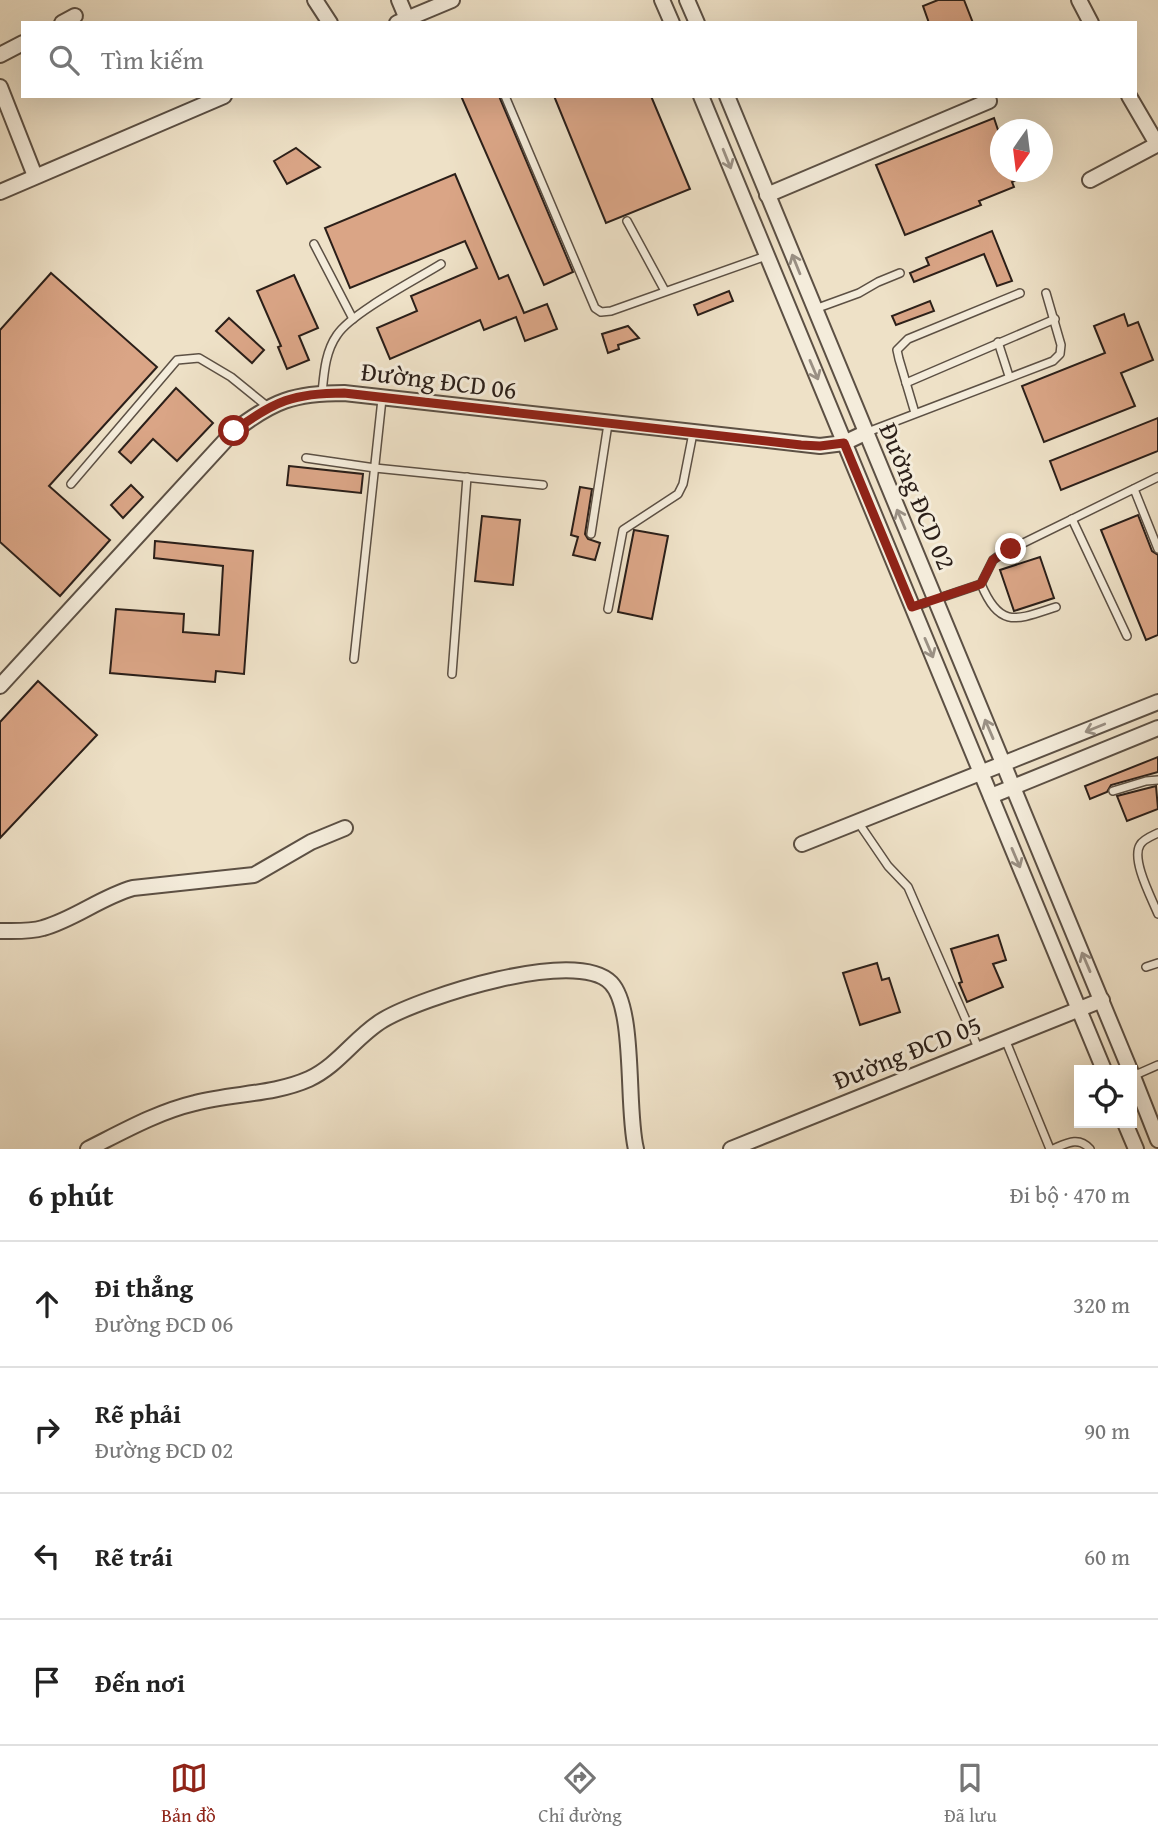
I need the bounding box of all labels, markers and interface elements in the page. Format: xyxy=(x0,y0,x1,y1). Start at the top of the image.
search box xyxy=(21,21,1137,98)
text: Tìm kiếm xyxy=(101,40,204,79)
icon: search xyxy=(45,41,83,79)
north arrow xyxy=(990,119,1053,182)
one-way arrow xyxy=(722,148,735,170)
one-way arrow xyxy=(788,253,801,275)
street label: Đường ĐCD 06 xyxy=(359,351,519,409)
one-way arrow xyxy=(808,358,821,380)
route start xyxy=(218,415,249,446)
street label: Đường ĐCD 02 xyxy=(869,416,967,576)
one-way arrow xyxy=(894,509,907,530)
route end xyxy=(995,533,1026,564)
one-way arrow xyxy=(924,636,937,658)
one-way arrow xyxy=(982,719,995,740)
one-way arrow xyxy=(1084,722,1106,735)
one-way arrow xyxy=(1011,847,1024,868)
one-way arrow xyxy=(1079,951,1092,973)
street label: Đường ĐCD 05 xyxy=(827,1005,987,1099)
map controls xyxy=(1074,1065,1137,1128)
button: locate xyxy=(1074,1065,1137,1128)
text: 6 phút xyxy=(28,1173,114,1217)
text: Đi bộ · 470 m xyxy=(1010,1178,1130,1211)
text: Đi thẳng xyxy=(95,1268,193,1307)
icon: ahead xyxy=(28,1285,66,1323)
text: 320 m xyxy=(1073,1288,1130,1321)
text: Đường ĐCD 06 xyxy=(95,1307,233,1340)
text: Rẽ phải xyxy=(95,1394,181,1433)
icon: right xyxy=(28,1411,66,1449)
text: 90 m xyxy=(1084,1414,1130,1447)
text: Đường ĐCD 02 xyxy=(95,1433,233,1466)
icon: left xyxy=(28,1537,66,1575)
text: Rẽ trái xyxy=(95,1537,173,1576)
text: 60 m xyxy=(1084,1540,1130,1573)
icon: arrive xyxy=(28,1663,66,1701)
text: Đến nơi xyxy=(95,1663,185,1702)
tab: Bản đồ xyxy=(161,1759,216,1829)
tab: Chỉ đường xyxy=(538,1759,622,1829)
tab: Đã lưu xyxy=(944,1759,997,1829)

